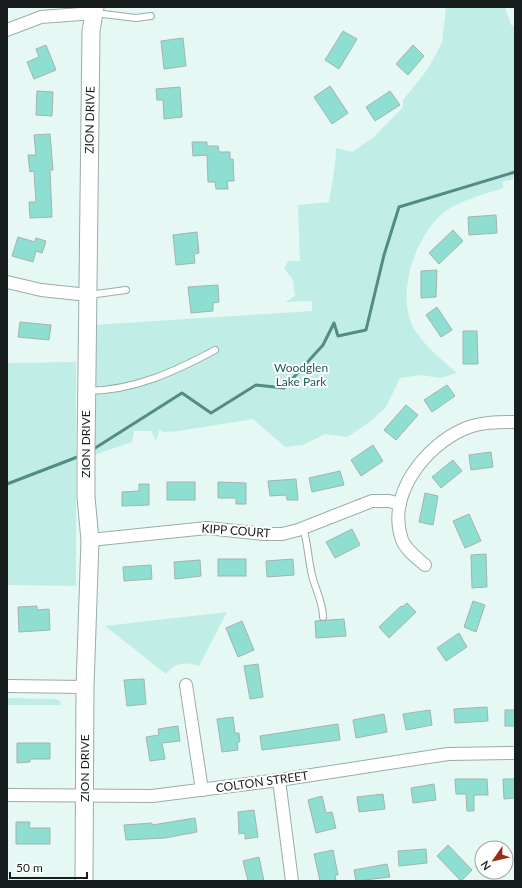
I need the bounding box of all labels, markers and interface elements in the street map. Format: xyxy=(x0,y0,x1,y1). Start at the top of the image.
street label: ZION DRIVE xyxy=(81,86,98,154)
park label: Woodglen Lake Park xyxy=(274,360,328,389)
street label: ZION DRIVE xyxy=(78,410,93,478)
street label: KIPP COURT xyxy=(201,521,271,540)
street label: ZION DRIVE xyxy=(77,734,92,802)
street label: COLTON STREET xyxy=(215,768,309,795)
north arrow xyxy=(474,840,514,880)
scale bar xyxy=(10,854,87,880)
text: N xyxy=(478,859,493,873)
text: 50 m xyxy=(16,860,43,875)

